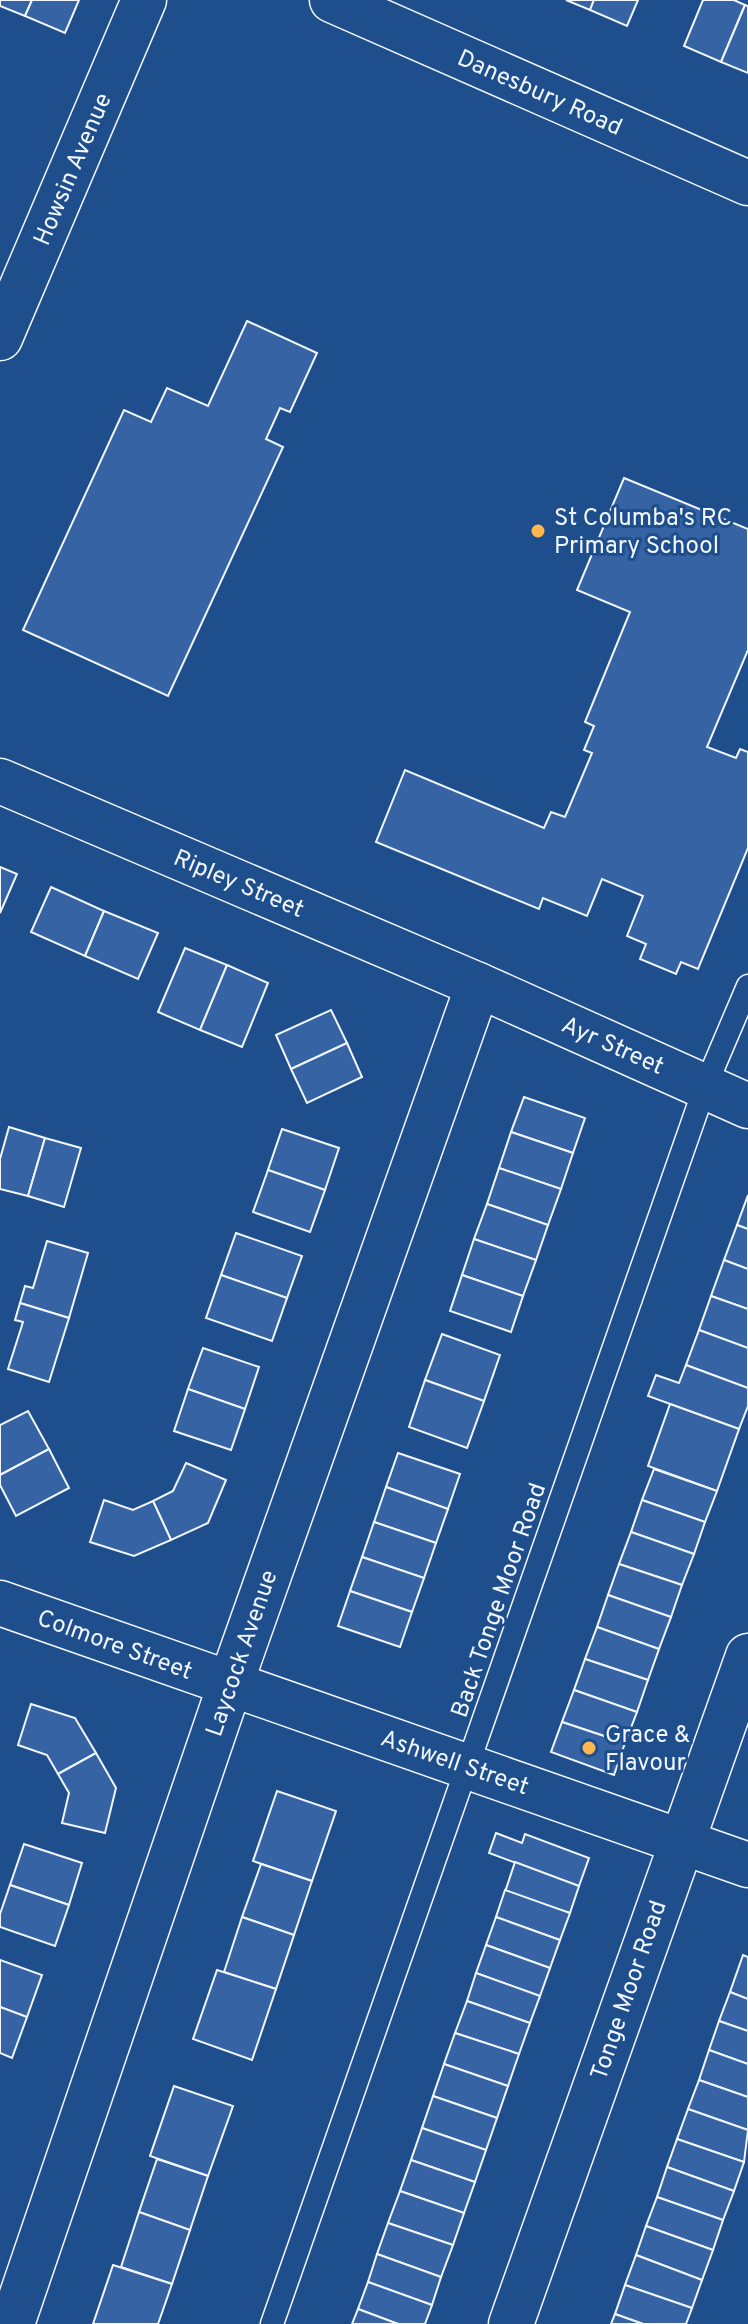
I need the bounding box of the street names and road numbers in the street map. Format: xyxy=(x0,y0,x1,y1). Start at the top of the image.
street label: Danesbury Road xyxy=(452,44,626,144)
street label: Howsin Avenue xyxy=(28,89,119,251)
street label: Ripley Street xyxy=(168,844,308,926)
street label: Ayr Street xyxy=(556,1011,668,1083)
street label: Back Tonge Moor Road xyxy=(446,1479,554,1722)
street label: Laycock Avenue xyxy=(200,1566,285,1741)
street label: Colmore Street xyxy=(33,1604,196,1688)
street label: Ashwell Street xyxy=(376,1725,532,1803)
street label: Tonge Moor Road xyxy=(585,1897,675,2084)

